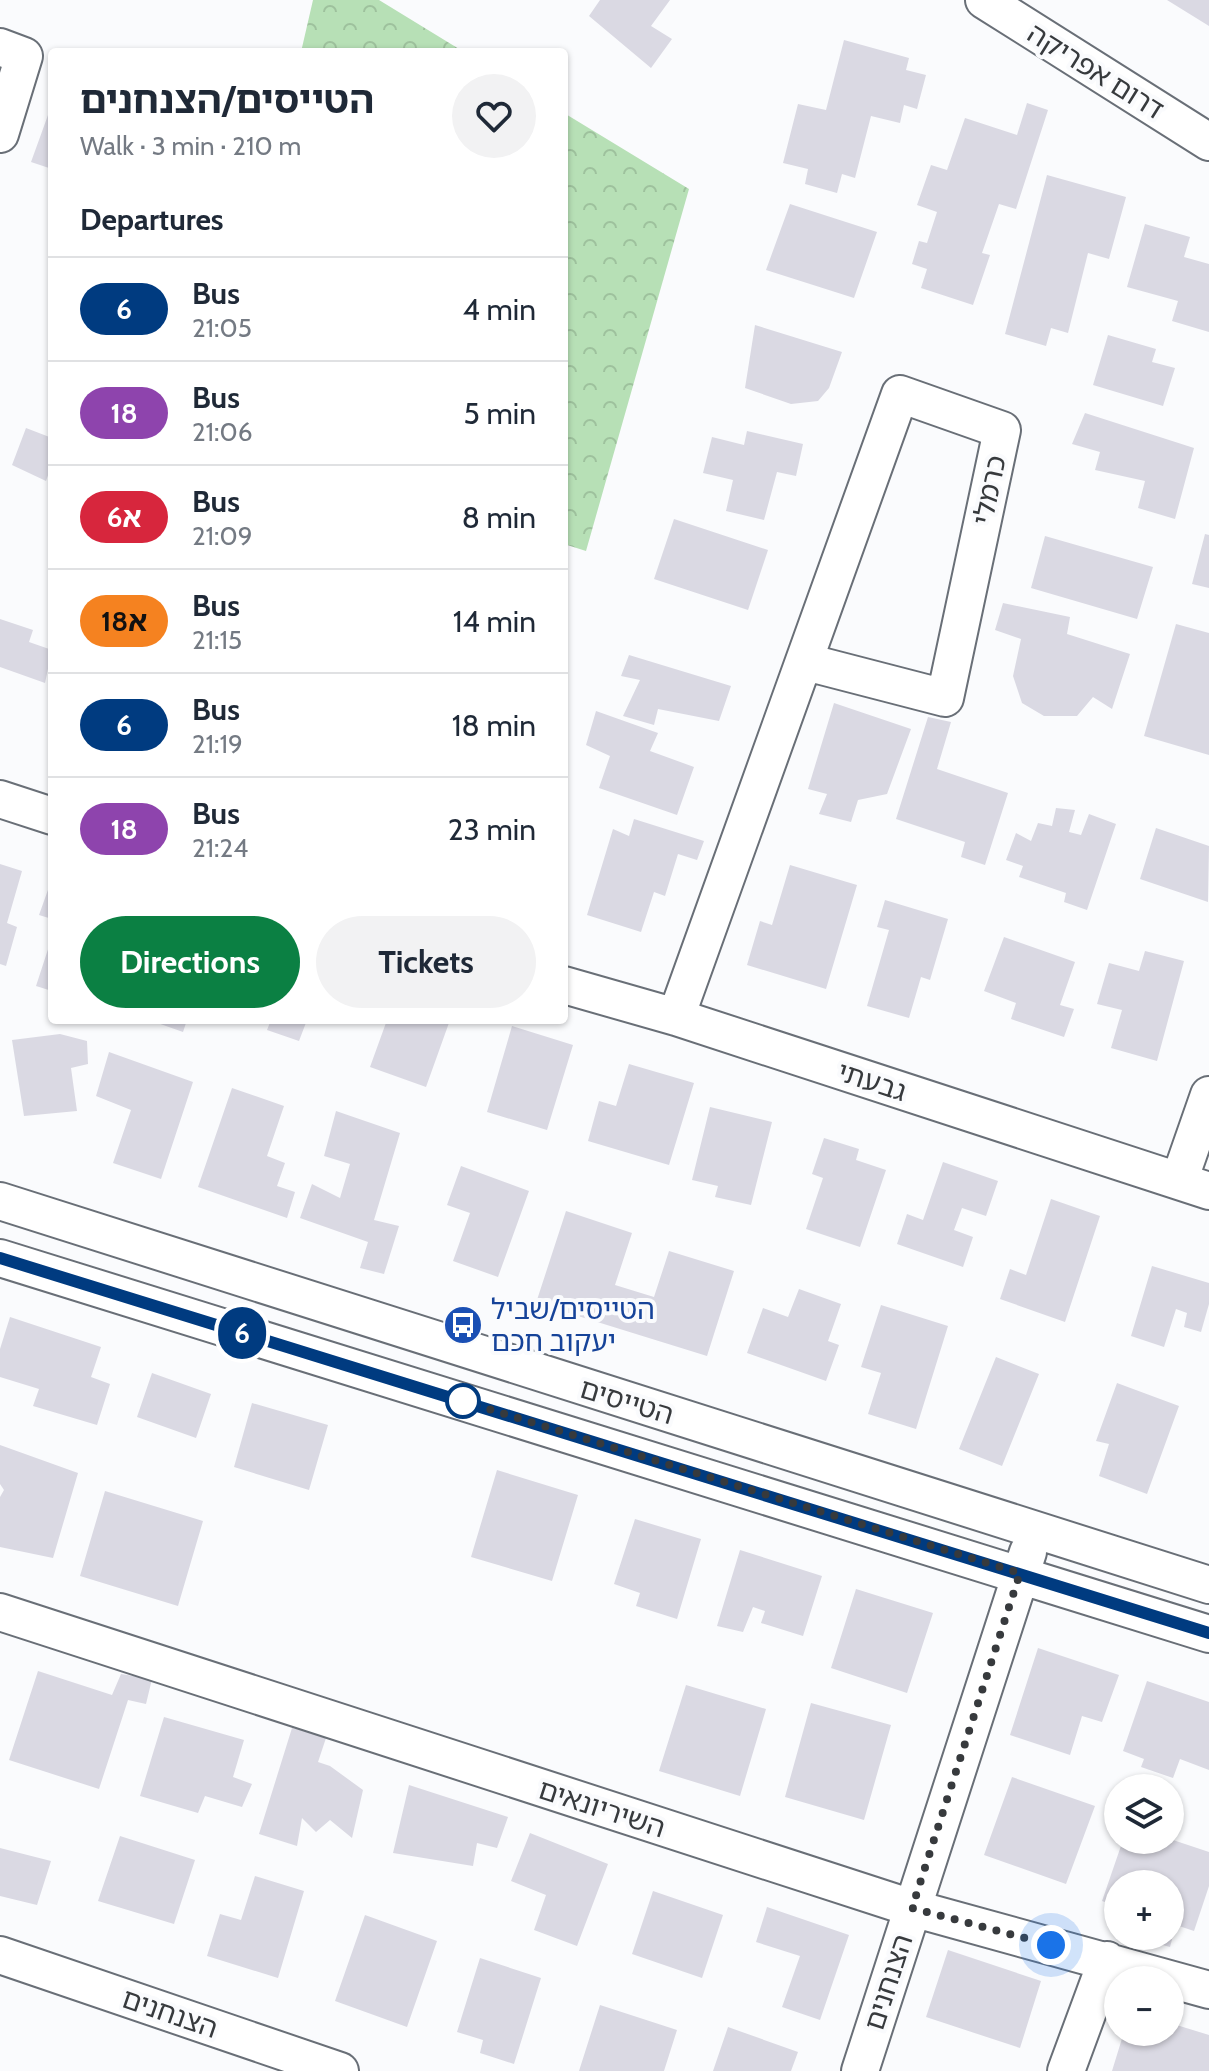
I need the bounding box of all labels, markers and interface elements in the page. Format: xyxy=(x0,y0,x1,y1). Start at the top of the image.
street label: דרום אפריקה xyxy=(1022,16,1170,126)
button: heart xyxy=(452,74,536,158)
text: הטייסים/הצנחנים xyxy=(80,76,374,123)
text: Walk · 3 min · 210 m xyxy=(80,130,301,162)
text: Departures xyxy=(80,201,224,238)
text: Bus xyxy=(192,275,240,312)
text: 4 min xyxy=(462,291,536,328)
text: 6 xyxy=(116,292,132,326)
text: 21:05 xyxy=(192,312,252,344)
text: Bus xyxy=(192,379,240,416)
text: 5 min xyxy=(464,395,536,432)
text: 18 xyxy=(110,396,138,430)
text: 21:06 xyxy=(192,416,252,448)
street label: כרמלי xyxy=(965,452,1013,528)
text: Bus xyxy=(192,483,240,520)
text: 8 min xyxy=(462,499,536,536)
text: 6א xyxy=(107,500,141,534)
text: 21:09 xyxy=(192,520,252,552)
text: Bus xyxy=(192,587,240,624)
text: 14 min xyxy=(453,603,536,640)
text: 18א xyxy=(101,604,147,638)
text: 21:15 xyxy=(192,624,242,656)
text: Bus xyxy=(192,691,240,728)
text: 18 min xyxy=(452,707,536,744)
text: 6 xyxy=(116,708,132,742)
text: 21:19 xyxy=(192,728,243,760)
text: Bus xyxy=(192,795,240,832)
text: 23 min xyxy=(448,811,536,848)
text: 18 xyxy=(110,812,138,846)
text: 21:24 xyxy=(192,832,248,864)
button: Directions xyxy=(80,916,300,1008)
button: Tickets xyxy=(316,916,536,1008)
street label: גבעתי xyxy=(833,1054,911,1108)
place label: הטייסים/שביל יעקוב חכם xyxy=(491,1292,655,1358)
bus stop icon: הטייסים/שביל יעקוב חכם xyxy=(442,1304,484,1346)
line badge: 6 xyxy=(216,1307,268,1359)
text: 6 xyxy=(234,1316,250,1350)
street label: הטייסים xyxy=(576,1371,678,1431)
unlabelled marker xyxy=(446,1384,480,1418)
street label: השיריונאים xyxy=(534,1772,670,1844)
map controls xyxy=(1104,1774,1184,2046)
button: layers xyxy=(1104,1774,1184,1854)
button: + xyxy=(1104,1870,1184,1950)
your location xyxy=(1031,1925,1071,1965)
street label: הצנחנים xyxy=(857,1930,919,2034)
button: − xyxy=(1104,1966,1184,2046)
street label: הצנחנים xyxy=(118,1981,222,2045)

